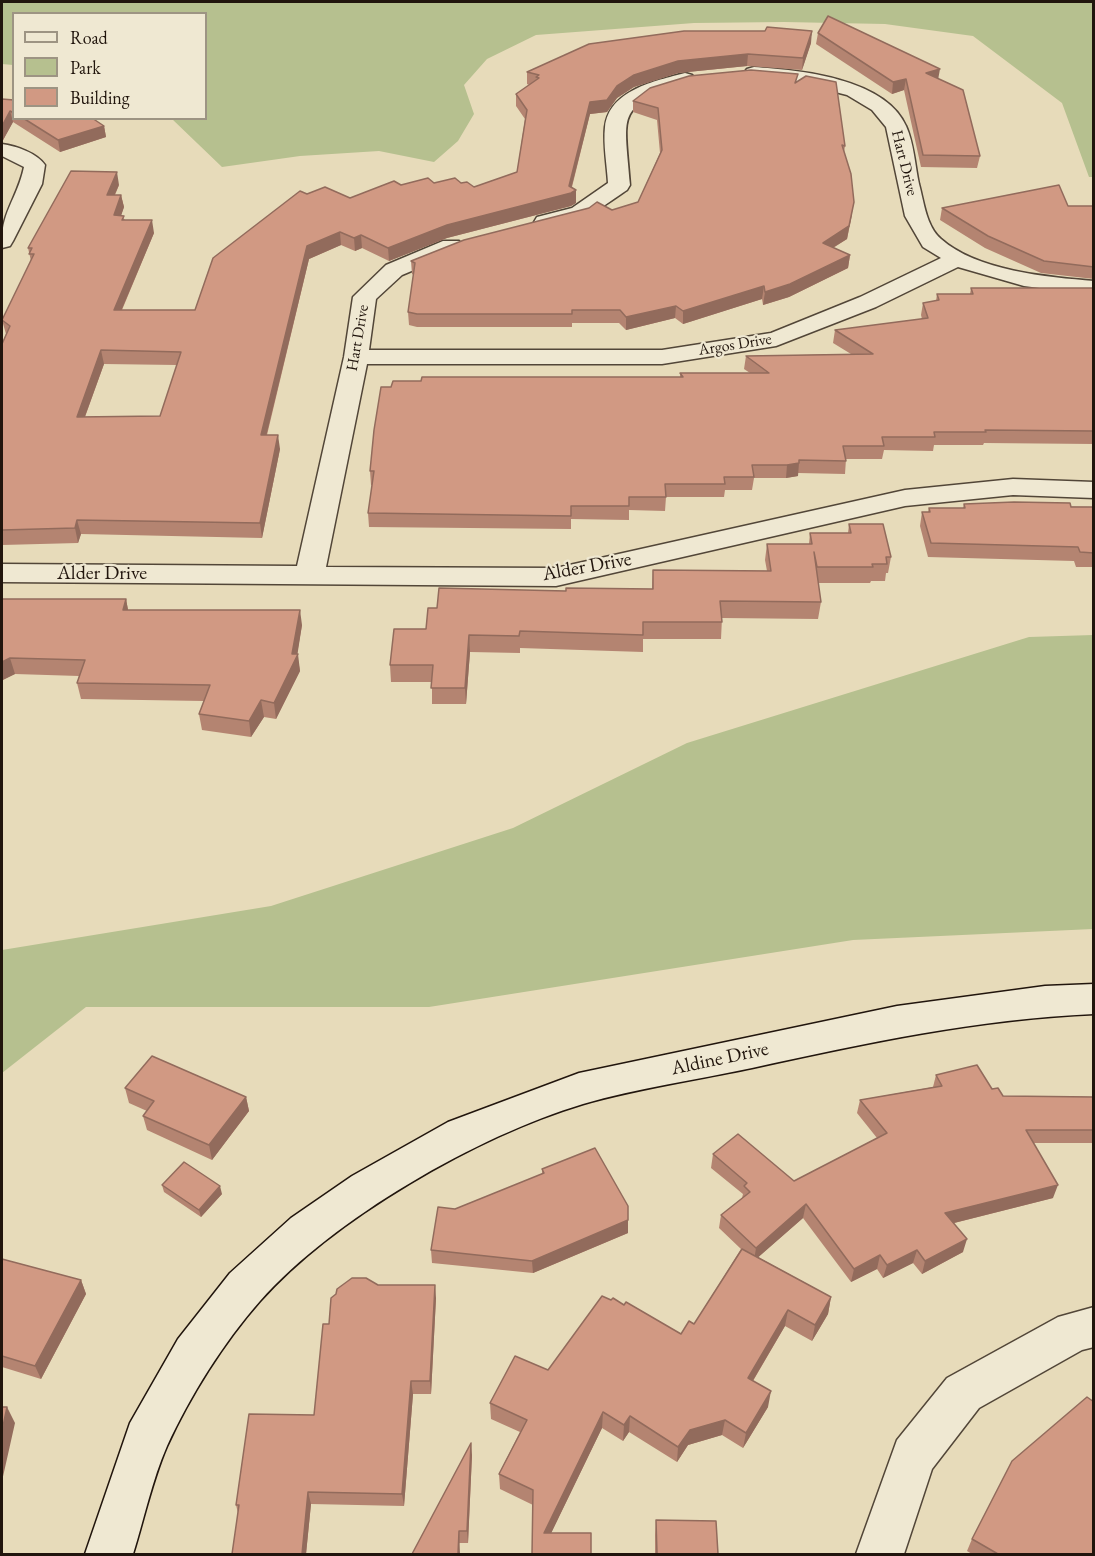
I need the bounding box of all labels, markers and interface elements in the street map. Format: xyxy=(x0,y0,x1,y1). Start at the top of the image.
legend xyxy=(12,12,207,120)
text: Road xyxy=(70,26,108,49)
text: Park xyxy=(70,56,101,79)
text: Building xyxy=(70,86,130,109)
street label: Hart Drive xyxy=(887,128,921,198)
street label: Hart Drive xyxy=(343,303,373,373)
street label: Argos Drive xyxy=(697,330,773,360)
street label: Alder Drive xyxy=(541,547,633,587)
street label: Alder Drive xyxy=(57,562,147,586)
street label: Aldine Drive xyxy=(669,1037,771,1081)

